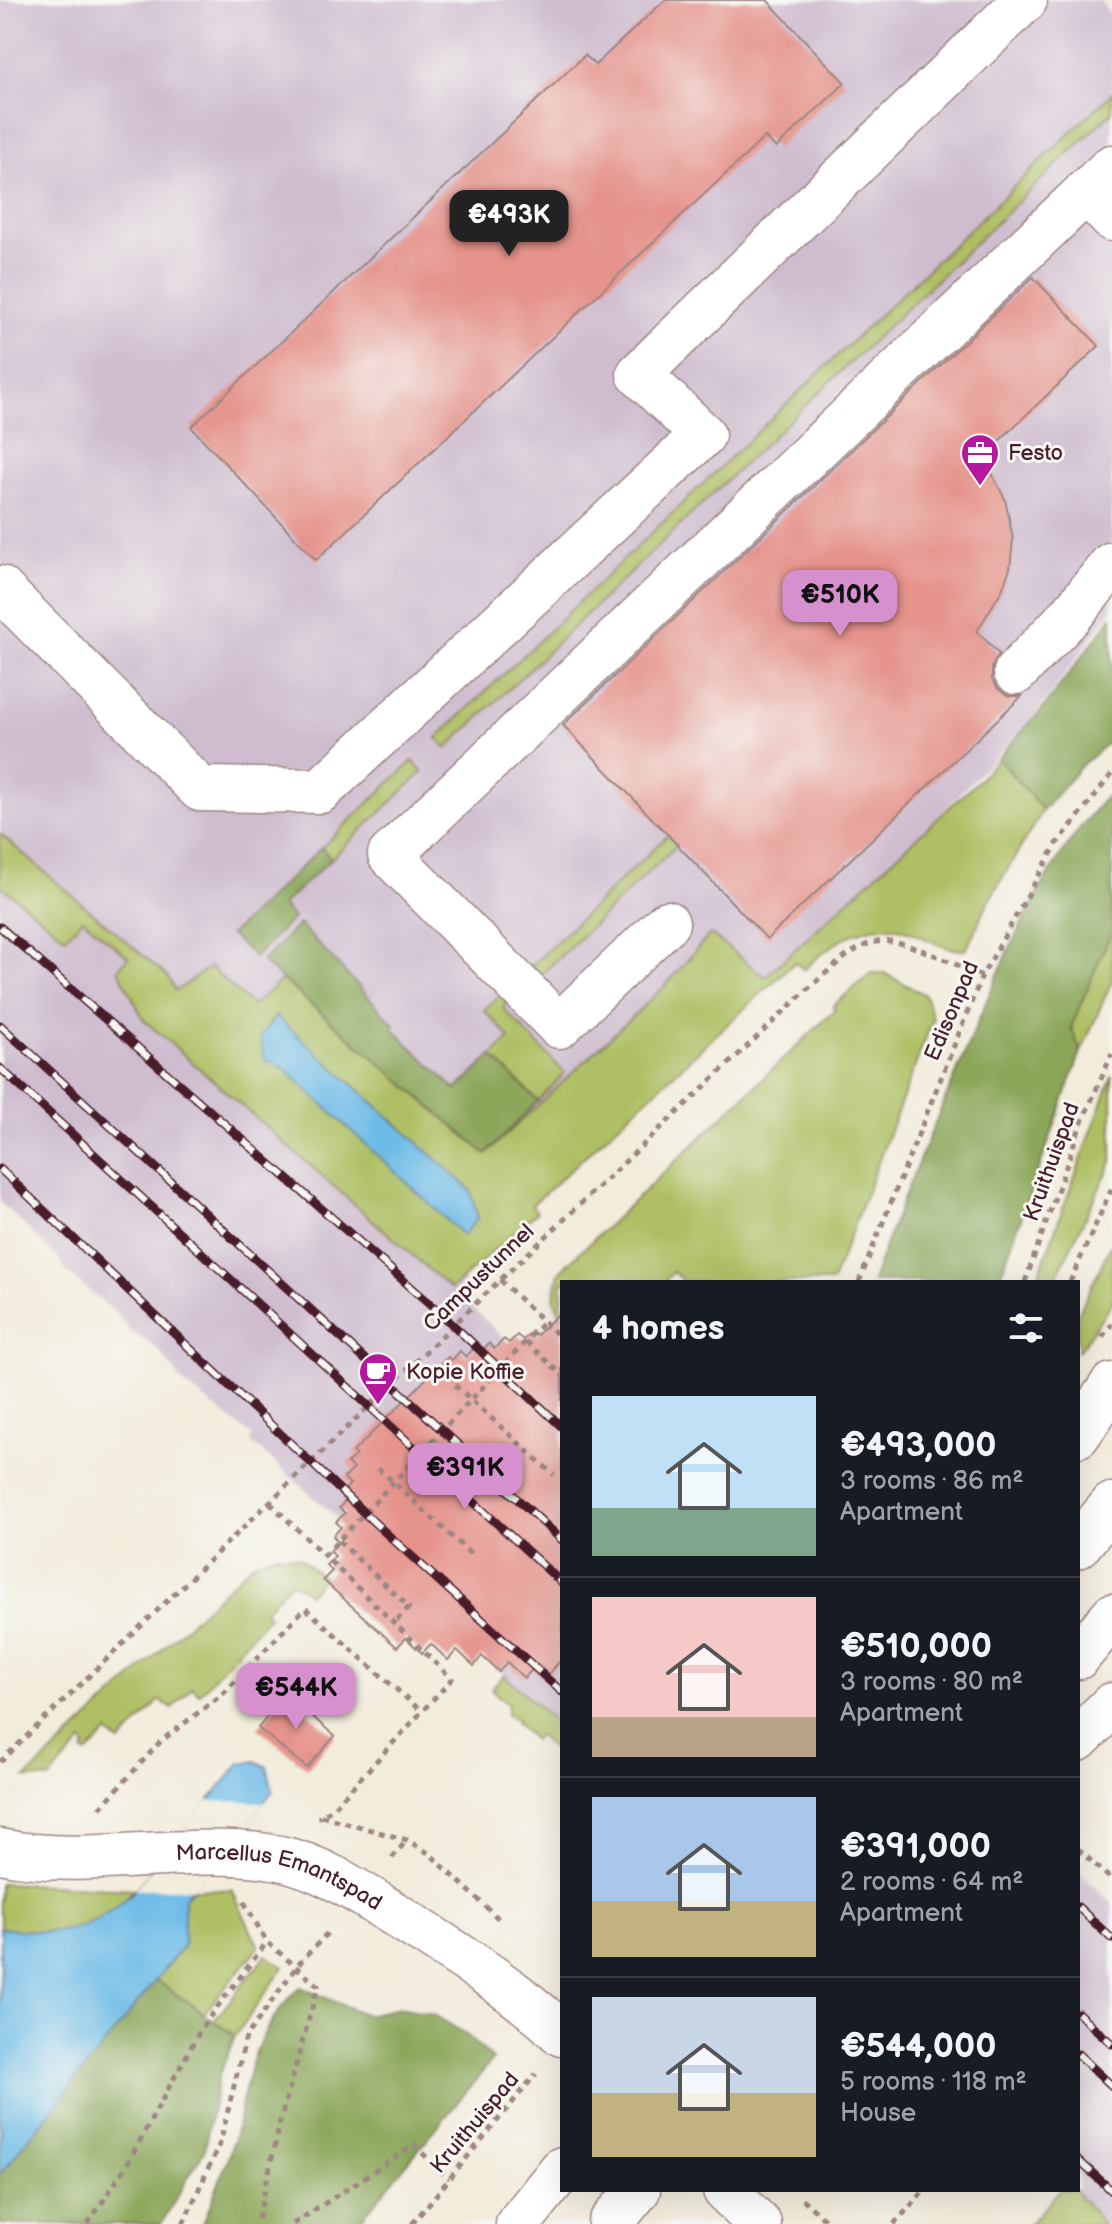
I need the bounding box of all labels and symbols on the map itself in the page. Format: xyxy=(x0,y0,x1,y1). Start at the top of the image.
pin: €493K xyxy=(453,190,565,258)
office icon: Festo xyxy=(959,432,1001,487)
place label: Festo xyxy=(1008,440,1063,467)
pin: €510K xyxy=(784,570,896,638)
street label: Edisonpad xyxy=(919,957,985,1065)
street label: Kruithuispad xyxy=(1018,1099,1086,1225)
street label: Campustunnel xyxy=(418,1218,540,1338)
cafe icon: Kopie Koffie xyxy=(357,1351,399,1406)
place label: Kopie Koffie xyxy=(406,1359,525,1386)
pin: €391K xyxy=(409,1443,521,1511)
pin: €544K xyxy=(240,1663,352,1731)
street label: Marcellus Emantspad xyxy=(175,1839,387,1916)
street label: Kruithuispad xyxy=(425,2067,525,2179)

